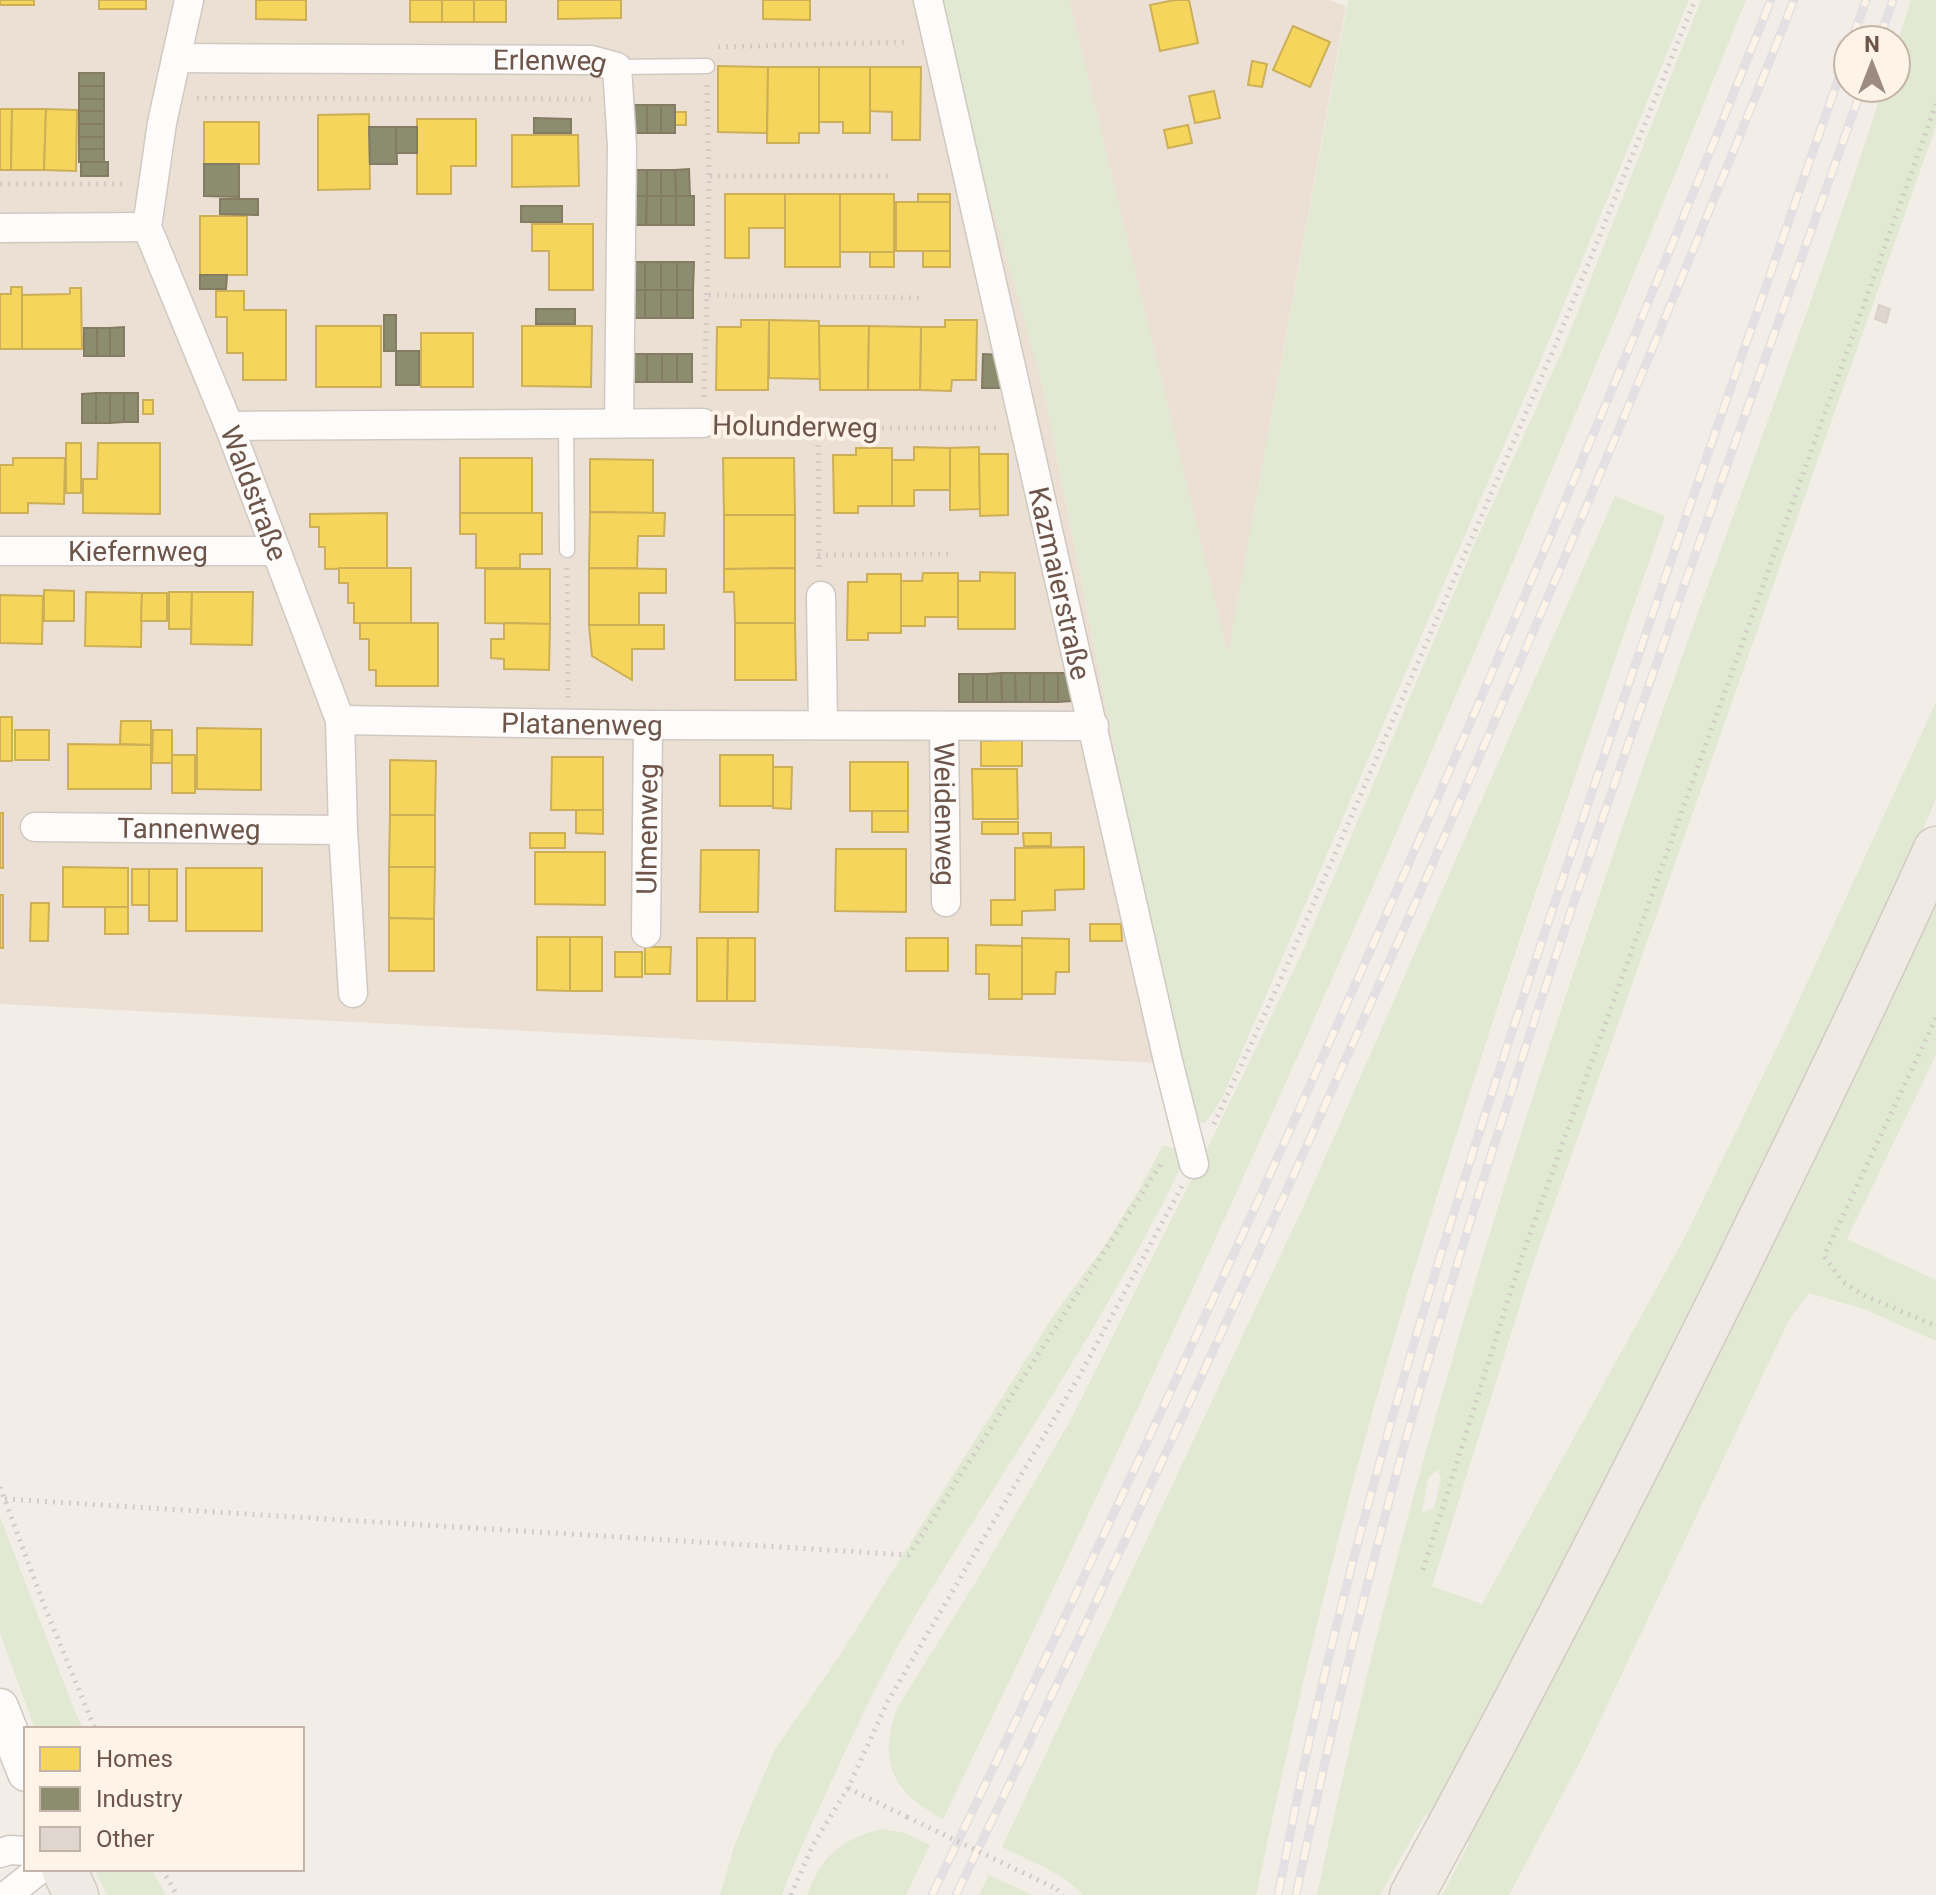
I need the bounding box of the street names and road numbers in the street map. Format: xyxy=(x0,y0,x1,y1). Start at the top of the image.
street label: Erlenweg xyxy=(493,44,611,81)
street label: Holunderweg xyxy=(712,409,878,444)
street label: Waldstraße xyxy=(213,421,294,565)
street label: Kazmaierstraße xyxy=(1022,484,1097,683)
street label: Kiefernweg xyxy=(68,535,208,568)
street label: Platanenweg xyxy=(501,707,663,742)
street label: Weidenweg xyxy=(927,742,962,886)
street label: Ulmenweg xyxy=(630,763,665,895)
street label: Tannenweg xyxy=(117,812,261,846)

